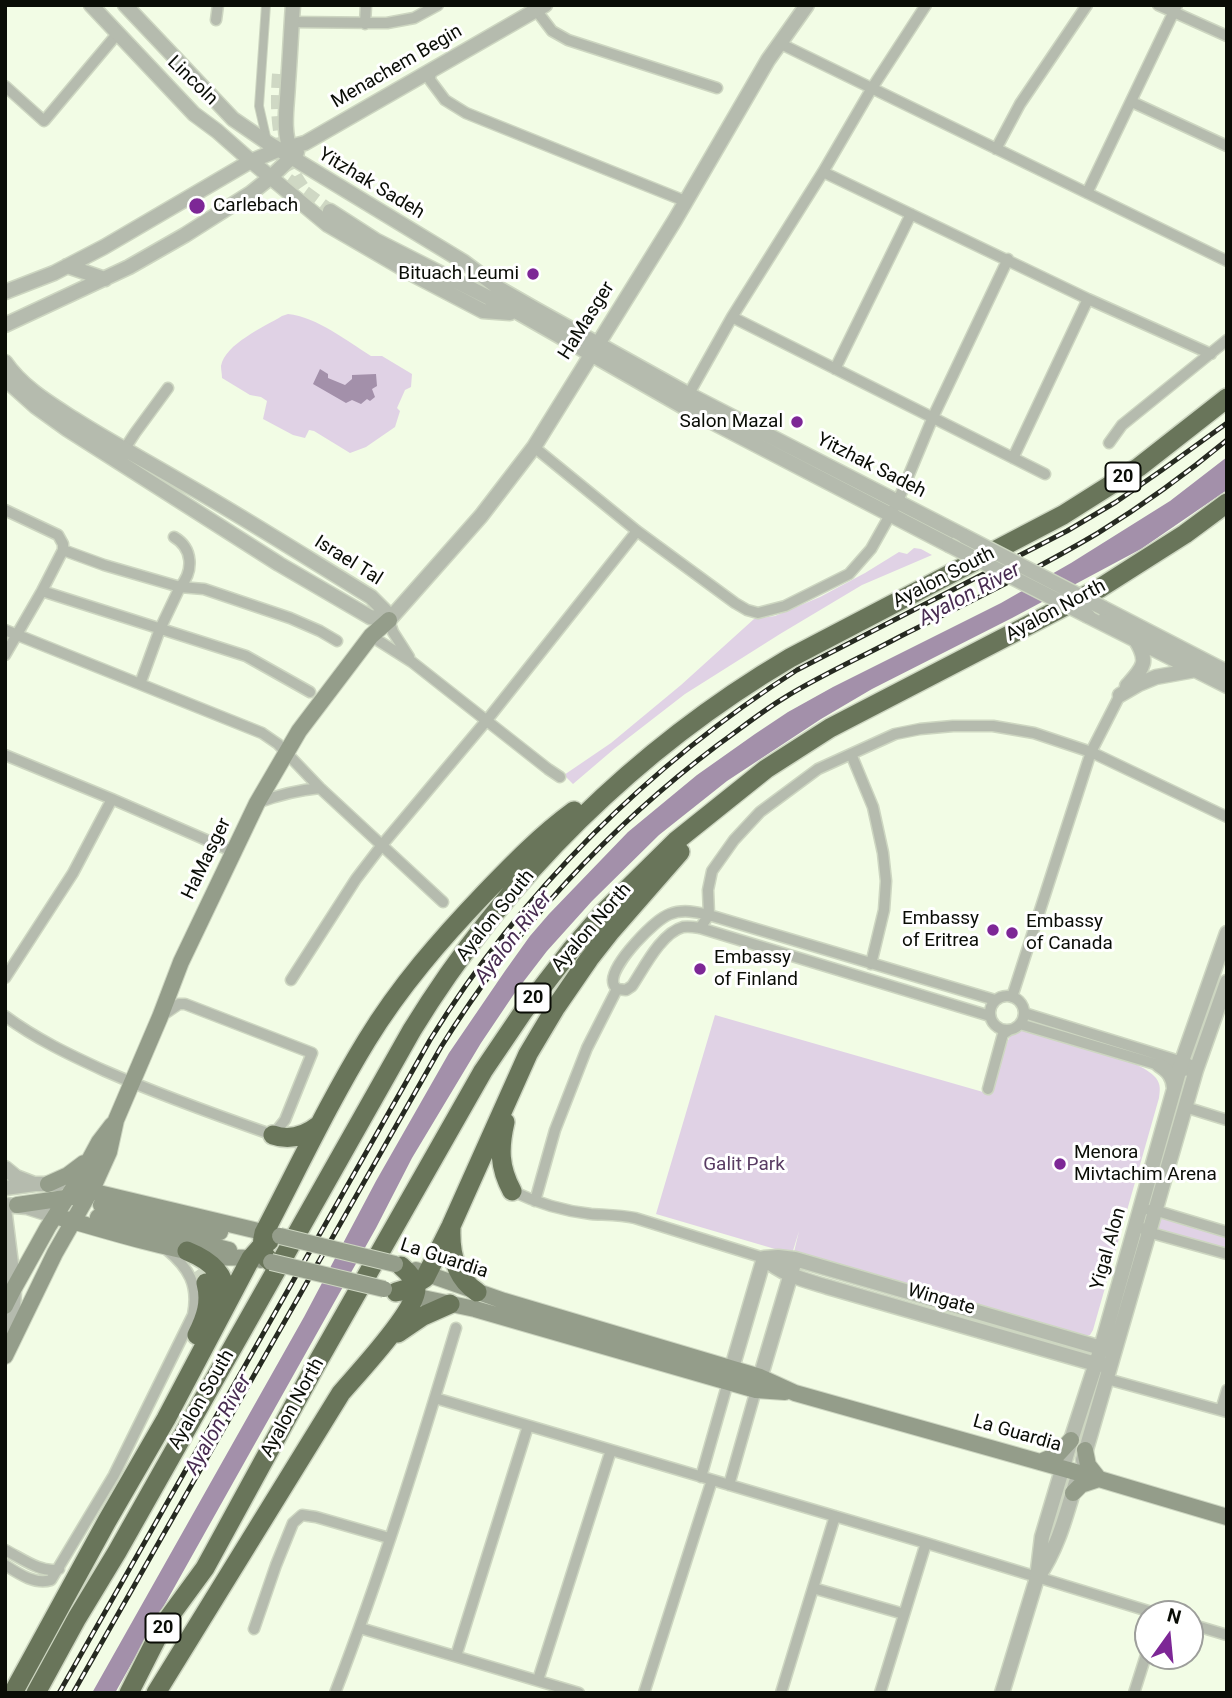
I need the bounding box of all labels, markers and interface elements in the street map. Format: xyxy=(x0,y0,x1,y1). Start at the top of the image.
street label: Menachem Begin xyxy=(328,20,466,114)
street label: Lincoln xyxy=(162,52,222,110)
street label: Yitzhak Sadeh xyxy=(314,143,428,225)
place label: Carlebach xyxy=(213,195,298,217)
marker: Carlebach xyxy=(187,196,207,216)
place label: Bituach Leumi xyxy=(398,263,519,285)
marker: Bituach Leumi xyxy=(525,266,541,282)
street label: HaMasger xyxy=(554,278,620,364)
place label: Salon Mazal xyxy=(679,411,783,433)
marker: Salon Mazal xyxy=(789,414,805,430)
street label: Yitzhak Sadeh xyxy=(813,429,929,503)
road number: 20 xyxy=(1106,462,1140,491)
street label: Israel Tal xyxy=(310,531,386,591)
street label: Ayalon South xyxy=(889,543,999,613)
water label: Ayalon River xyxy=(915,558,1025,632)
street label: Ayalon North xyxy=(1002,575,1110,647)
street label: HaMasger xyxy=(178,815,236,903)
street label: Ayalon South xyxy=(452,866,540,966)
street label: Ayalon North xyxy=(547,879,637,977)
water label: Ayalon River xyxy=(470,886,558,990)
place label: Embassy of Eritrea xyxy=(902,908,979,952)
place label: Embassy of Canada xyxy=(1026,911,1113,955)
marker: Embassy of Eritrea xyxy=(985,922,1001,938)
marker: Embassy of Canada xyxy=(1004,925,1020,941)
place label: Embassy of Finland xyxy=(714,947,798,991)
marker: Embassy of Finland xyxy=(692,961,708,977)
road number: 20 xyxy=(516,984,550,1013)
place label: Menora Mivtachim Arena xyxy=(1074,1142,1217,1186)
park label: Galit Park xyxy=(703,1154,785,1176)
marker: Menora Mivtachim Arena xyxy=(1052,1156,1068,1172)
street label: Yigal Alon xyxy=(1086,1205,1132,1293)
street label: La Guardia xyxy=(397,1234,491,1284)
street label: Wingate xyxy=(905,1279,977,1321)
street label: Ayalon South xyxy=(164,1346,240,1454)
street label: Ayalon North xyxy=(256,1354,330,1462)
water label: Ayalon River xyxy=(180,1371,258,1479)
street label: La Guardia xyxy=(970,1411,1064,1457)
north arrow xyxy=(1134,1600,1204,1670)
text: N xyxy=(1165,1603,1183,1629)
road number: 20 xyxy=(146,1614,180,1643)

